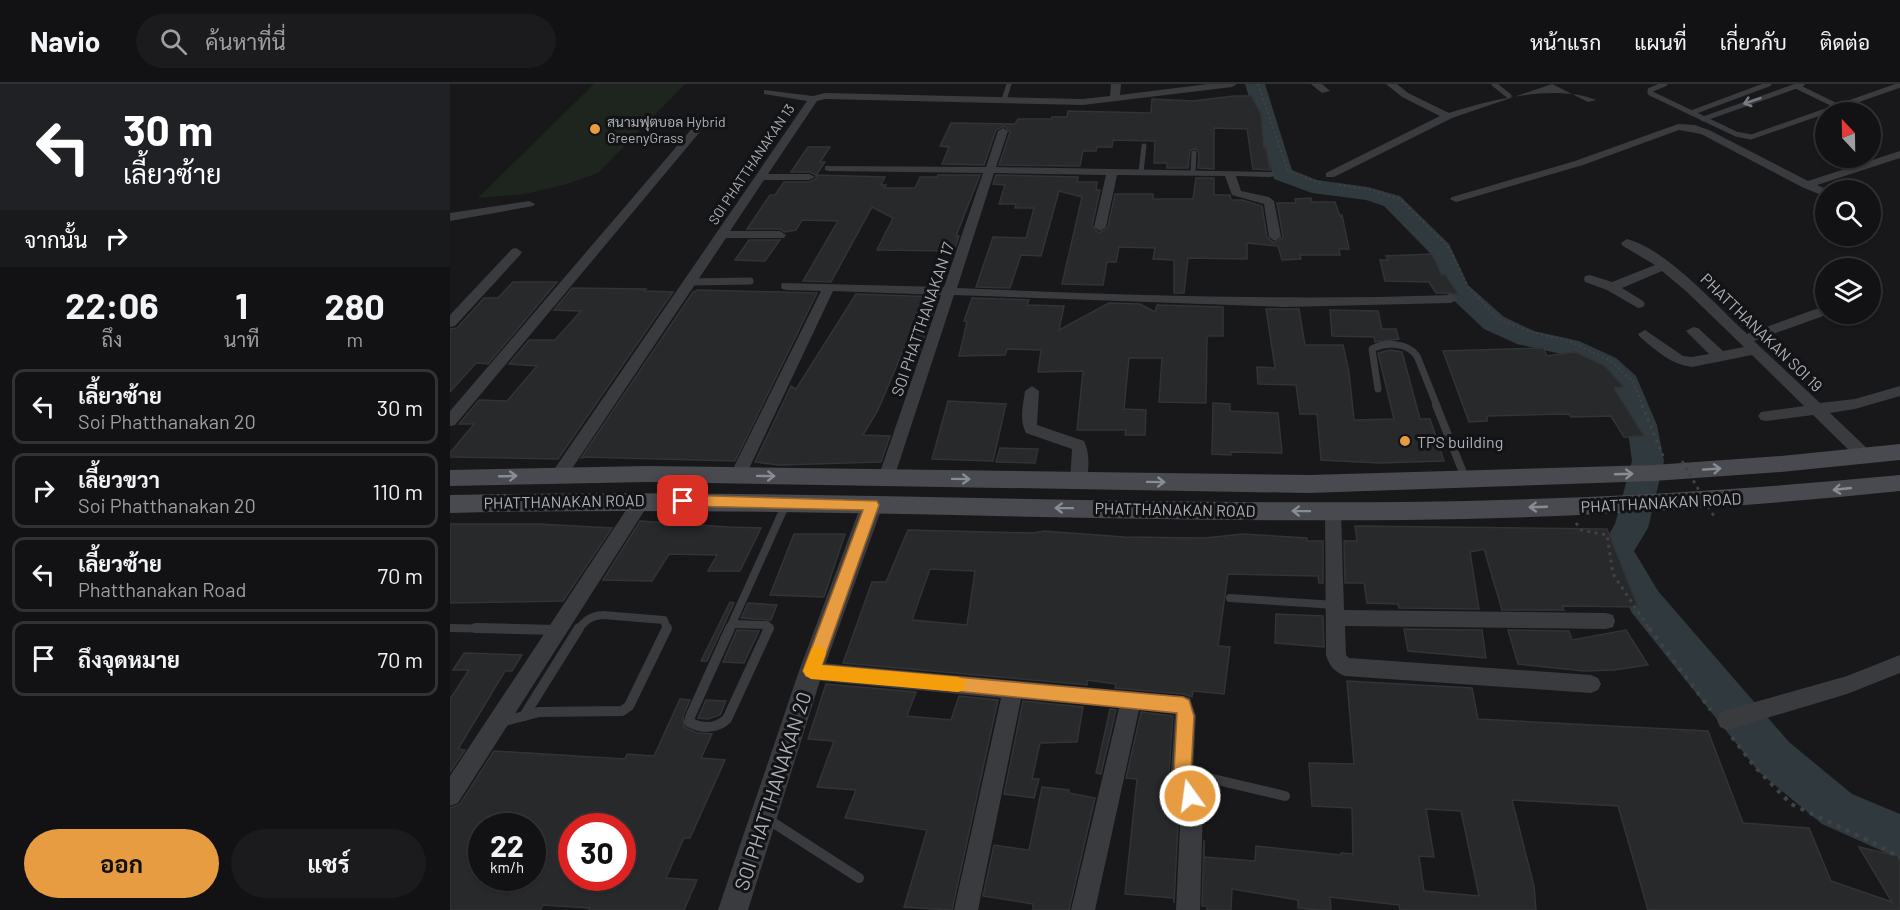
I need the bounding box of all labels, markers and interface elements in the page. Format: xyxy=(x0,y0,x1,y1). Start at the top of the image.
search box xyxy=(136,14,556,68)
text: Navio xyxy=(30,24,100,58)
icon: search xyxy=(157,25,190,58)
text: ค้นหาที่นี่ xyxy=(205,28,286,54)
text: หน้าแรก xyxy=(1530,29,1601,54)
text: แผนที่ xyxy=(1634,29,1687,54)
text: เกี่ยวกับ xyxy=(1720,29,1787,54)
text: ติดต่อ xyxy=(1820,29,1870,54)
one-way arrow xyxy=(1744,97,1762,108)
street label: SOI PHATTHANAKAN 13 xyxy=(704,100,798,228)
north arrow xyxy=(1815,102,1881,168)
map controls xyxy=(1815,102,1881,324)
text: 30 m xyxy=(123,104,213,154)
icon: left xyxy=(24,108,102,186)
place label: สนามฟุตบอล Hybrid GreenyGrass xyxy=(607,113,726,146)
marker: สนามฟุตบอล Hybrid GreenyGrass xyxy=(588,122,602,136)
text: เลี้ยวซ้าย xyxy=(123,157,221,189)
button: search xyxy=(1815,180,1881,246)
icon: right xyxy=(100,222,133,255)
text: จากนั้น xyxy=(24,226,88,252)
street label: SOI PHATTHANAKAN 17 xyxy=(887,239,957,398)
button: layers xyxy=(1815,258,1881,324)
street label: PHATTHANAKAN SOI 19 xyxy=(1697,269,1827,395)
text: 22:06 xyxy=(65,283,159,326)
text: 1 xyxy=(235,283,248,326)
text: 280 xyxy=(325,284,385,327)
text: ถึง xyxy=(102,327,122,351)
text: นาที xyxy=(224,327,259,351)
text: m xyxy=(346,327,363,351)
text: เลี้ยวซ้าย xyxy=(78,382,162,408)
icon: left xyxy=(27,390,60,423)
text: 30 m xyxy=(377,394,423,420)
text: Soi Phatthanakan 20 xyxy=(78,409,256,433)
place label: TPS building xyxy=(1417,432,1503,451)
marker: TPS building xyxy=(1398,434,1412,448)
one-way arrow xyxy=(1701,464,1721,475)
text: เลี้ยวขวา xyxy=(78,466,160,492)
one-way arrow xyxy=(1613,469,1633,480)
one-way arrow xyxy=(756,470,776,482)
one-way arrow xyxy=(498,471,518,482)
one-way arrow xyxy=(951,473,971,485)
icon: right xyxy=(27,474,60,507)
pin xyxy=(657,475,708,526)
one-way arrow xyxy=(1146,476,1166,488)
text: 110 m xyxy=(373,478,423,504)
icon: arrive xyxy=(666,484,699,517)
one-way arrow xyxy=(1832,484,1852,495)
street label: PHATTHANAKAN ROAD xyxy=(1580,488,1742,516)
street label: PHATTHANAKAN ROAD xyxy=(483,490,645,512)
text: Soi Phatthanakan 20 xyxy=(78,493,256,517)
street label: PHATTHANAKAN ROAD xyxy=(1094,498,1256,520)
one-way arrow xyxy=(1054,502,1074,514)
one-way arrow xyxy=(1528,502,1548,513)
one-way arrow xyxy=(1291,505,1311,517)
text: เลี้ยวซ้าย xyxy=(78,550,162,576)
icon: left xyxy=(27,558,60,591)
text: 70 m xyxy=(378,562,423,588)
text: Phatthanakan Road xyxy=(78,577,246,601)
icon: arrive xyxy=(27,642,60,675)
text: ถึงจุดหมาย xyxy=(78,646,180,672)
text: 70 m xyxy=(378,646,423,672)
street label: SOI PHATTHANAKAN 20 xyxy=(729,689,815,893)
position arrow xyxy=(1158,764,1222,828)
speed limit sign: 30 xyxy=(558,813,636,891)
text: 22 xyxy=(490,827,524,863)
button: ออก xyxy=(24,829,219,898)
button: แชร์ xyxy=(231,829,426,898)
text: km/h xyxy=(490,858,524,876)

